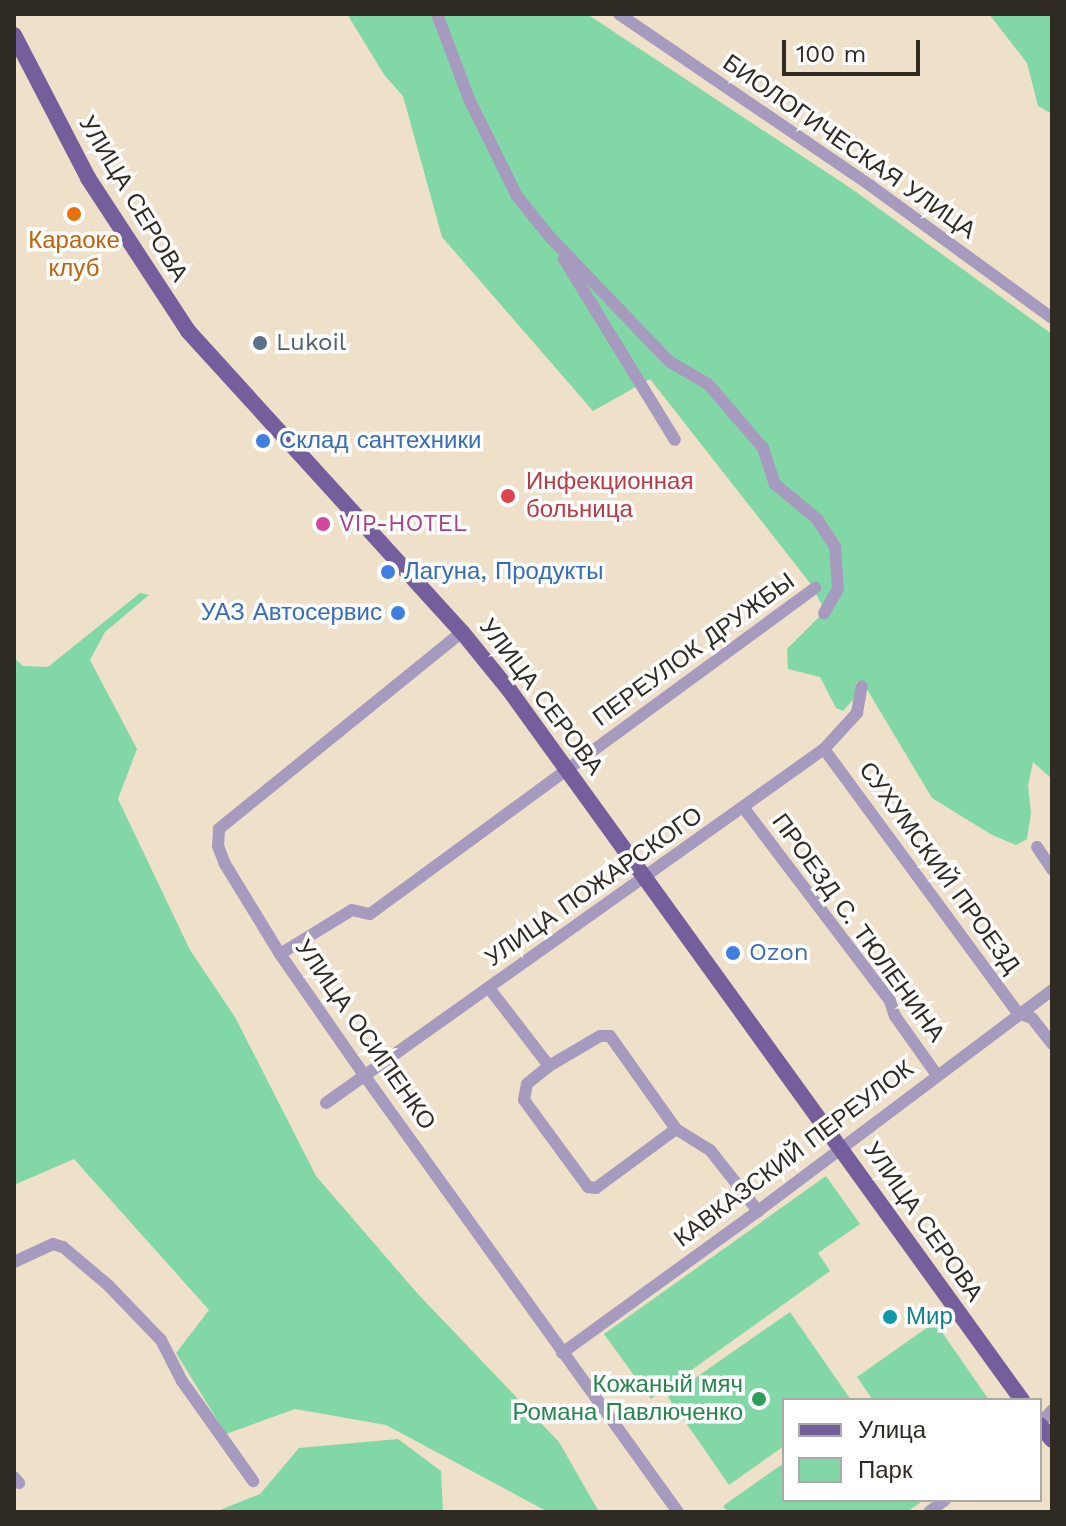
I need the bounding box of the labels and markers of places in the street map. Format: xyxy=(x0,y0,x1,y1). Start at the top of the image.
marker: Караоке клуб xyxy=(65,205,83,223)
place label: Караоке клуб xyxy=(28,227,120,283)
place label: Lukoil xyxy=(276,329,346,357)
marker: Lukoil xyxy=(251,334,269,352)
place label: Склад сантехники xyxy=(279,427,481,455)
marker: Склад сантехники xyxy=(254,432,272,450)
place label: Инфекционная больница xyxy=(526,468,693,524)
marker: Инфекционная больница xyxy=(497,485,519,507)
place label: VIP-HOTEL xyxy=(339,510,467,538)
marker: VIP-HOTEL xyxy=(314,515,332,533)
place label: Лагуна, Продукты xyxy=(404,558,603,586)
marker: Лагуна, Продукты xyxy=(379,563,397,581)
place label: УАЗ Автосервис xyxy=(201,599,382,627)
marker: УАЗ Автосервис xyxy=(389,604,407,622)
place label: Ozon xyxy=(749,939,809,967)
marker: Ozon xyxy=(724,944,742,962)
place label: Мир xyxy=(906,1303,953,1331)
marker: Мир xyxy=(881,1308,899,1326)
place label: Кожаный мяч Романа Павлюченко xyxy=(513,1371,743,1427)
marker: Кожаный мяч Романа Павлюченко xyxy=(750,1390,768,1408)

